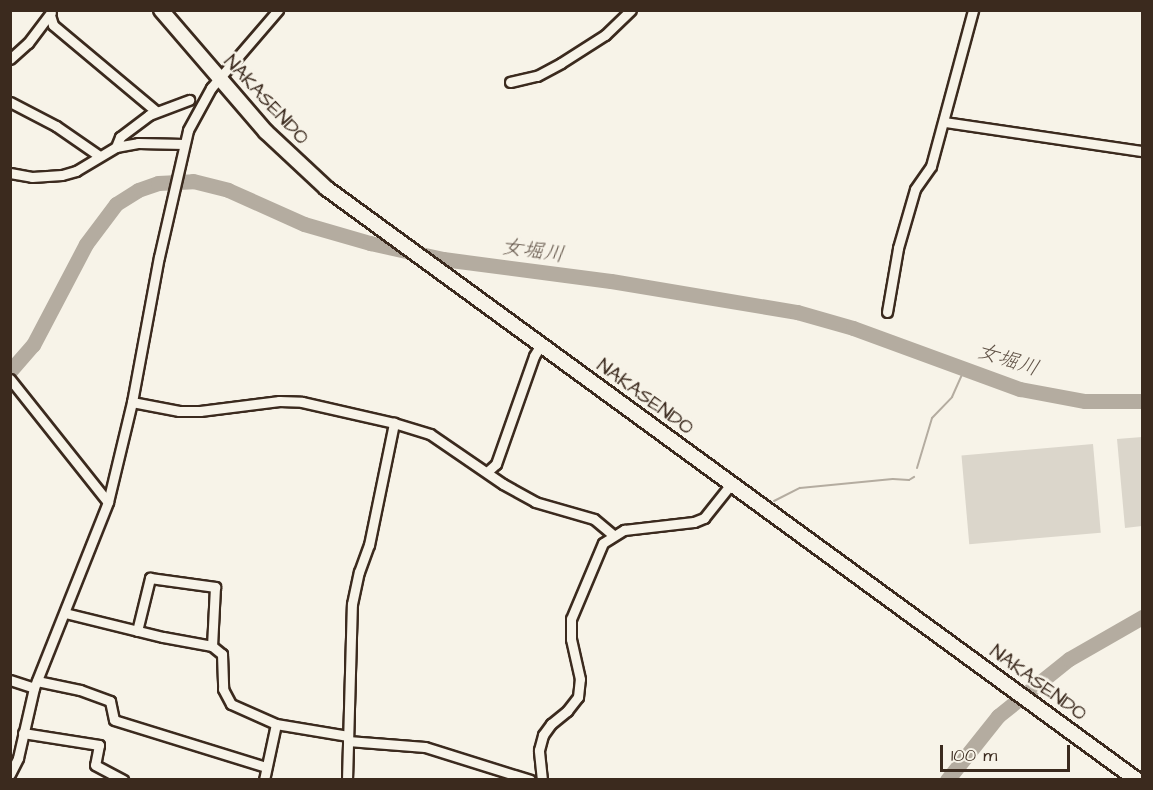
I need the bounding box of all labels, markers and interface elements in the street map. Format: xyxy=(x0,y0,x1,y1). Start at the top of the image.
street label: NAKASENDO xyxy=(218,50,314,150)
water label: 女堀川 xyxy=(500,234,566,268)
water label: 女堀川 xyxy=(974,338,1042,382)
street label: NAKASENDO xyxy=(592,354,698,440)
street label: NAKASENDO xyxy=(985,640,1091,726)
scale bar xyxy=(943,733,1074,771)
text: 100 m xyxy=(951,743,997,768)

